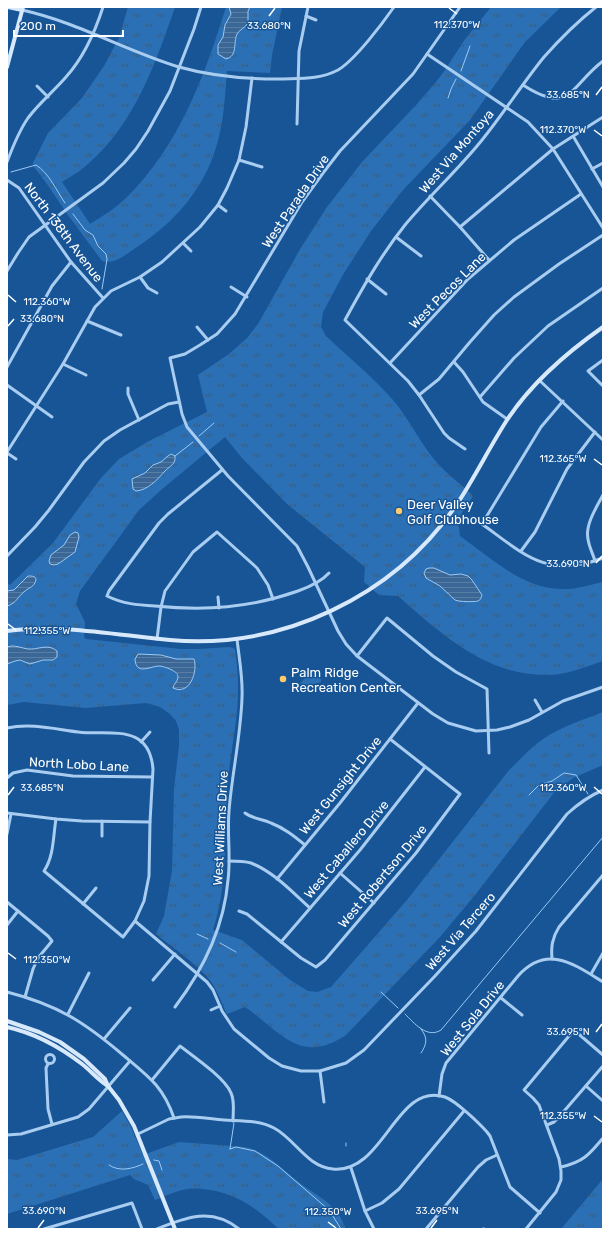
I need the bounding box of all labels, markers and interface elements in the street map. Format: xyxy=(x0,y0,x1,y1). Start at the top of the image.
scale bar xyxy=(14,12,123,38)
text: 200 m xyxy=(20,19,56,33)
text: 112.370°W xyxy=(434,19,480,31)
text: 33.680°N xyxy=(247,20,291,32)
text: 33.685°N xyxy=(546,89,590,101)
street label: West Via Montoya xyxy=(416,106,497,196)
text: 112.370°W xyxy=(540,124,586,136)
street label: West Parada Drive xyxy=(259,152,332,251)
street label: North 138th Avenue xyxy=(21,180,106,285)
street label: West Pecos Lane xyxy=(406,249,489,332)
text: 112.360°W xyxy=(23,296,71,308)
text: 33.680°N xyxy=(20,313,64,325)
text: 112.365°W xyxy=(540,453,586,465)
place label: Deer Valley Golf Clubhouse xyxy=(407,497,499,527)
marker: Deer Valley Golf Clubhouse xyxy=(394,506,404,516)
text: 33.690°N xyxy=(546,558,590,570)
text: 112.355°W xyxy=(24,625,70,637)
place label: Palm Ridge Recreation Center xyxy=(291,665,401,695)
marker: Palm Ridge Recreation Center xyxy=(278,674,288,684)
street label: West Gunsight Drive xyxy=(296,733,385,838)
street label: North Lobo Lane xyxy=(28,754,129,775)
street label: West Williams Drive xyxy=(210,770,231,886)
text: 33.685°N xyxy=(20,782,64,794)
text: 112.360°W xyxy=(539,782,587,794)
street label: West Caballero Drive xyxy=(301,797,392,901)
street label: West Robertson Drive xyxy=(335,822,430,931)
street label: West Via Tercero xyxy=(422,889,498,974)
text: 112.350°W xyxy=(23,954,71,966)
street label: West Sola Drive xyxy=(437,978,507,1059)
text: 33.695°N xyxy=(546,1026,590,1038)
text: 112.355°W xyxy=(540,1110,586,1122)
text: 33.690°N xyxy=(22,1205,66,1217)
text: 33.695°N xyxy=(415,1205,459,1217)
text: 112.350°W xyxy=(304,1206,352,1218)

